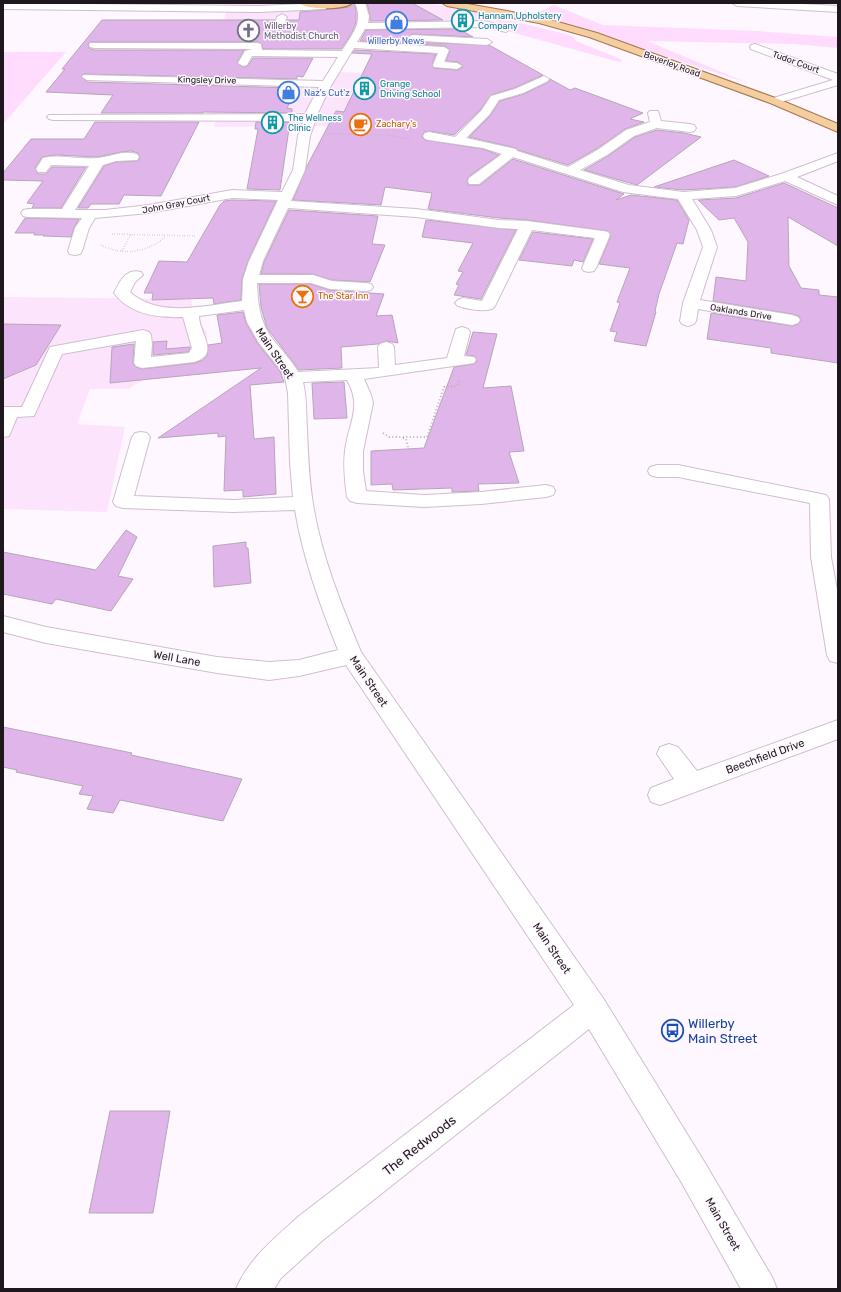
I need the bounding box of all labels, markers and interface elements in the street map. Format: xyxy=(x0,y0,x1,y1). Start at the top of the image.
building icon: Hannam Upholstery Company xyxy=(449,8,475,34)
shop icon: Willerby News xyxy=(383,9,409,35)
place label: Hannam Upholstery Company xyxy=(478,11,562,31)
church icon: Willerby Methodist Church xyxy=(235,18,261,44)
place label: Willerby Methodist Church xyxy=(264,21,339,41)
place label: Willerby News xyxy=(367,36,425,46)
street label: Beverley Road xyxy=(642,49,702,79)
street label: Tudor Court xyxy=(771,49,821,75)
street label: Kingsley Drive xyxy=(178,74,236,86)
building icon: Grange Driving School xyxy=(351,76,377,102)
place label: Grange Driving School xyxy=(380,79,441,99)
shop icon: Naz's Cut'z xyxy=(275,80,301,106)
place label: Naz's Cut'z xyxy=(304,88,350,98)
building icon: The Wellness Clinic xyxy=(260,110,286,136)
cafe icon: Zachary's xyxy=(347,111,373,137)
place label: The Wellness Clinic xyxy=(288,113,342,133)
place label: Zachary's xyxy=(376,119,417,129)
street label: John Gray Court xyxy=(141,192,211,215)
bar icon: The Star Inn xyxy=(290,283,316,309)
place label: The Star Inn xyxy=(318,291,369,301)
street label: Oaklands Drive xyxy=(710,302,772,322)
street label: Main Street xyxy=(253,325,297,382)
street label: Well Lane xyxy=(152,648,202,669)
street label: Main Street xyxy=(347,653,391,710)
street label: Beechfield Drive xyxy=(724,736,806,777)
street label: Main Street xyxy=(530,920,574,977)
place label: Willerby Main Street xyxy=(688,1016,757,1046)
bus stop icon: Willerby Main Street xyxy=(659,1017,685,1043)
street label: The Redwoods xyxy=(380,1112,459,1179)
street label: Main Street xyxy=(702,1196,743,1253)

